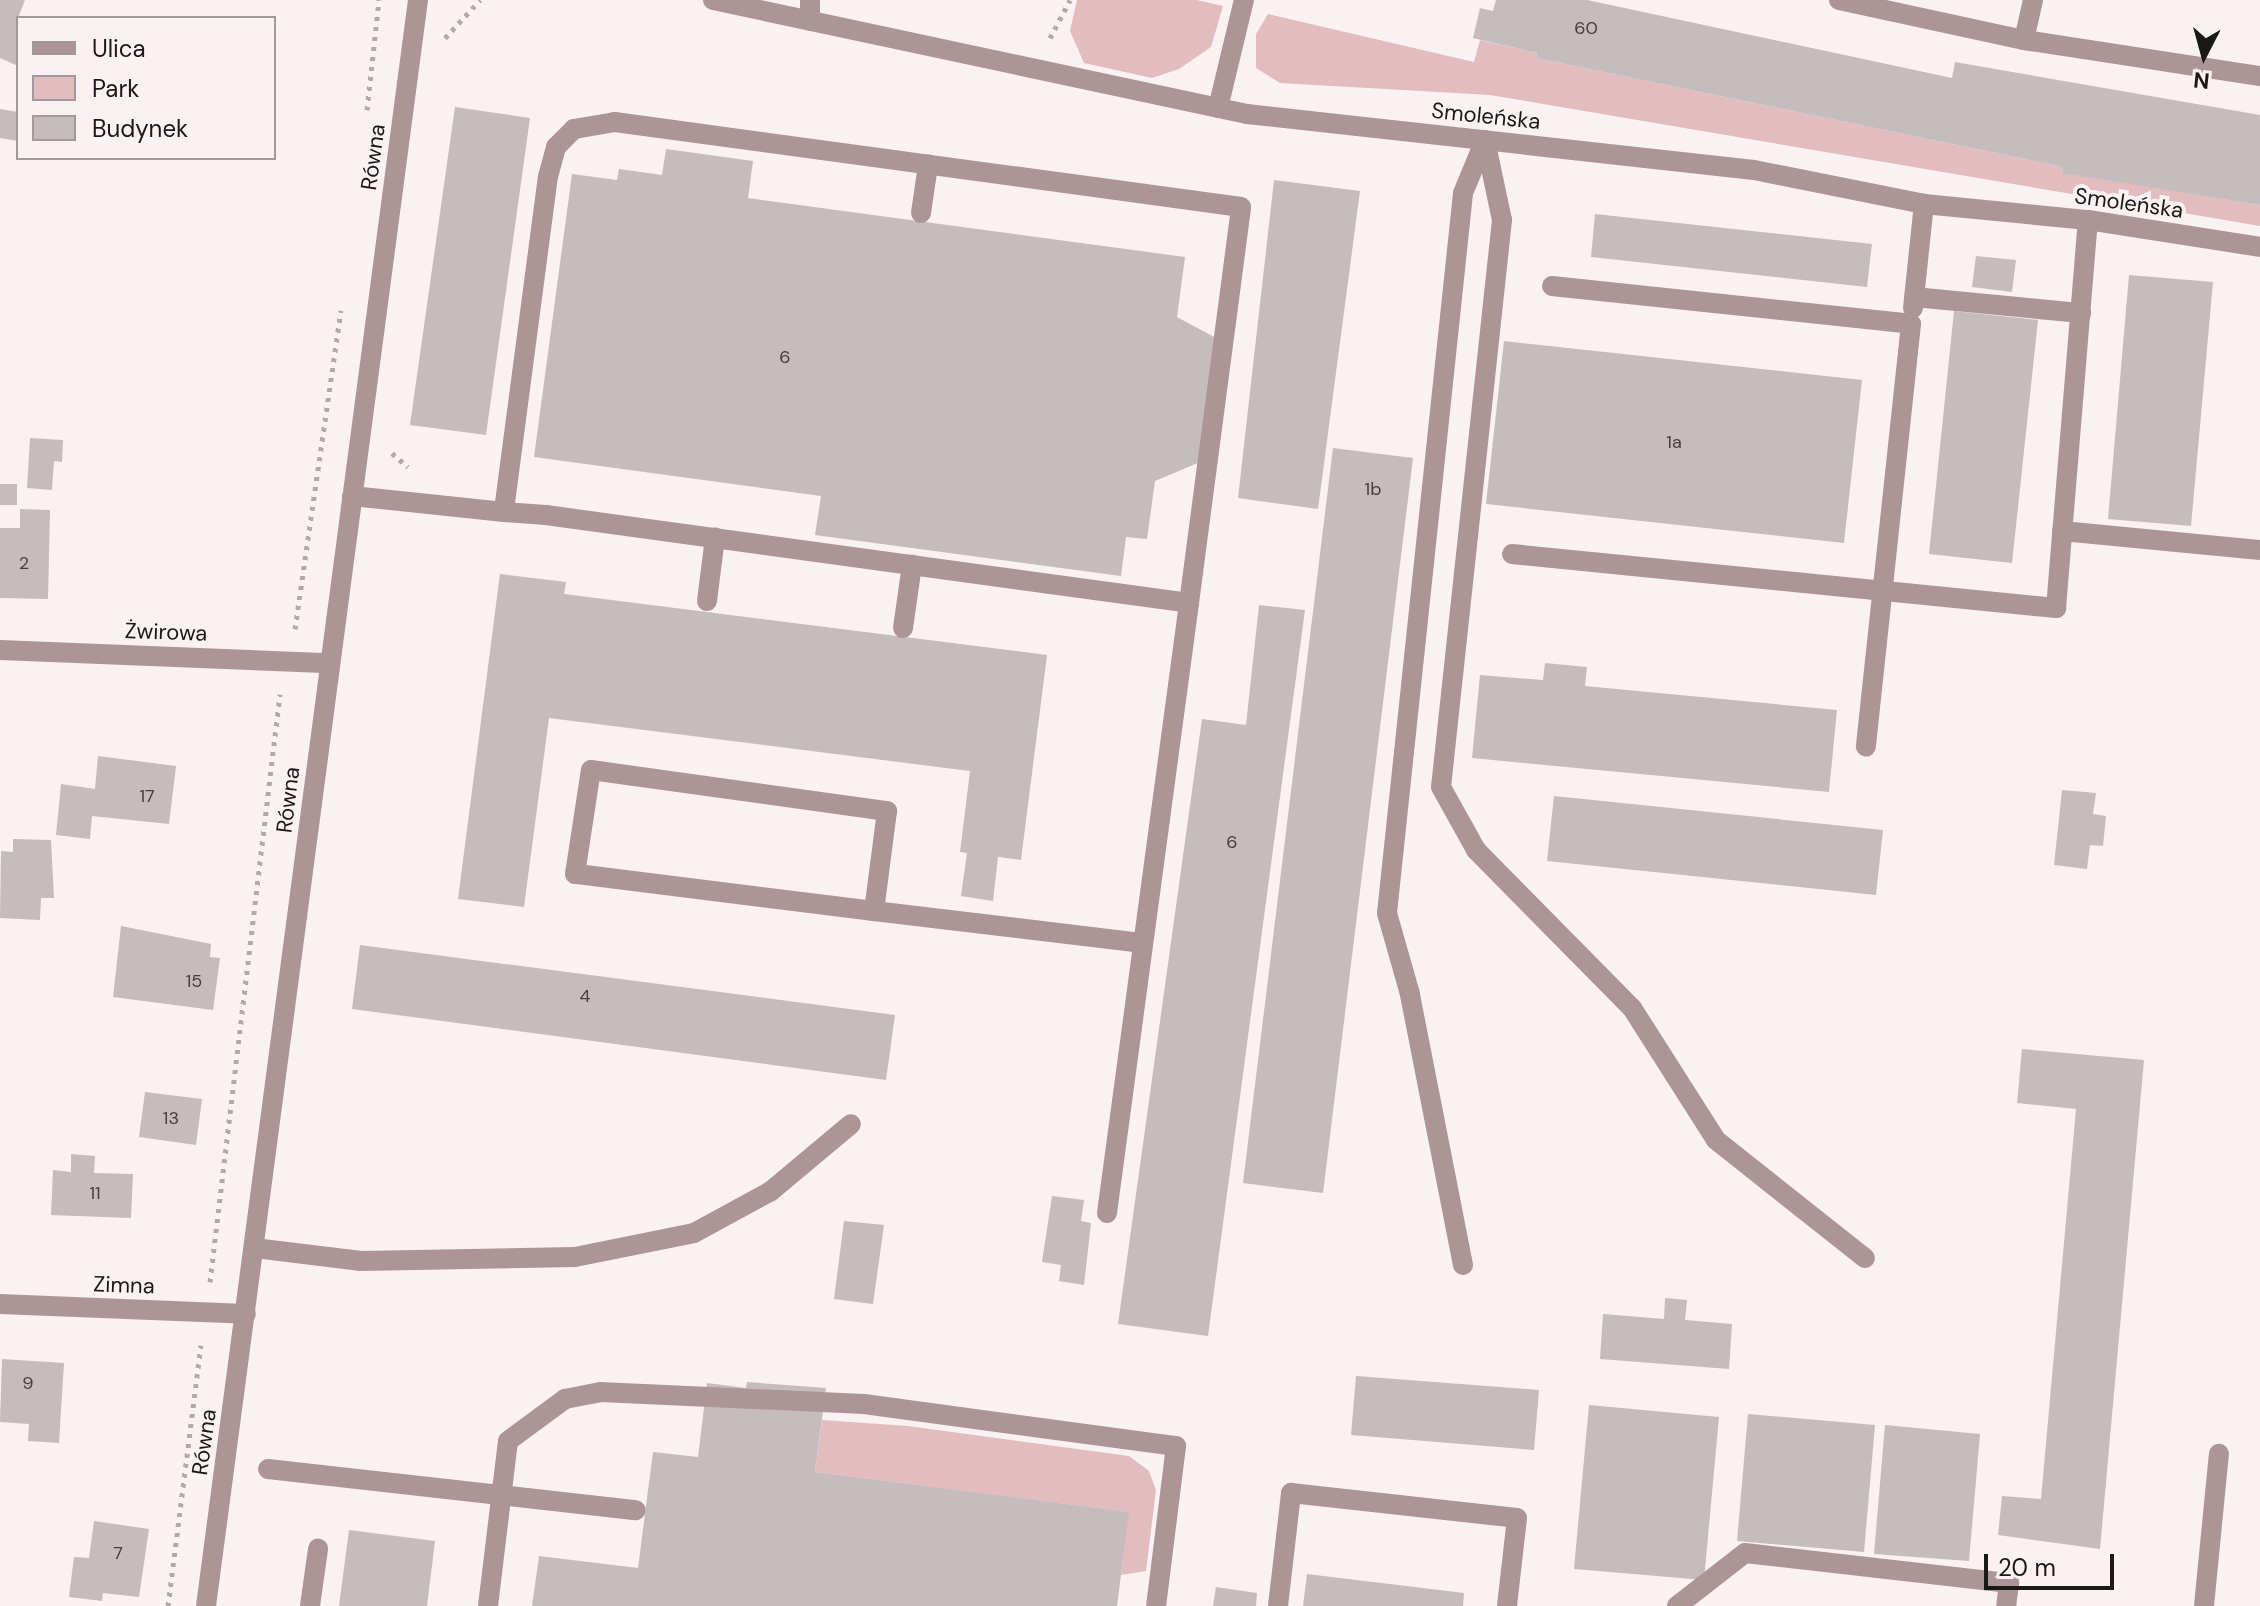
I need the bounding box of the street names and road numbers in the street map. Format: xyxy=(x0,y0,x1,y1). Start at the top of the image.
street label: Smoleńska xyxy=(1430,97,1542,135)
street label: Równa xyxy=(355,122,391,192)
street label: Smoleńska xyxy=(2073,182,2185,224)
street label: Żwirowa xyxy=(124,617,208,647)
street label: Równa xyxy=(271,765,305,835)
street label: Zimna xyxy=(93,1271,155,1299)
street label: Równa xyxy=(186,1407,222,1477)

